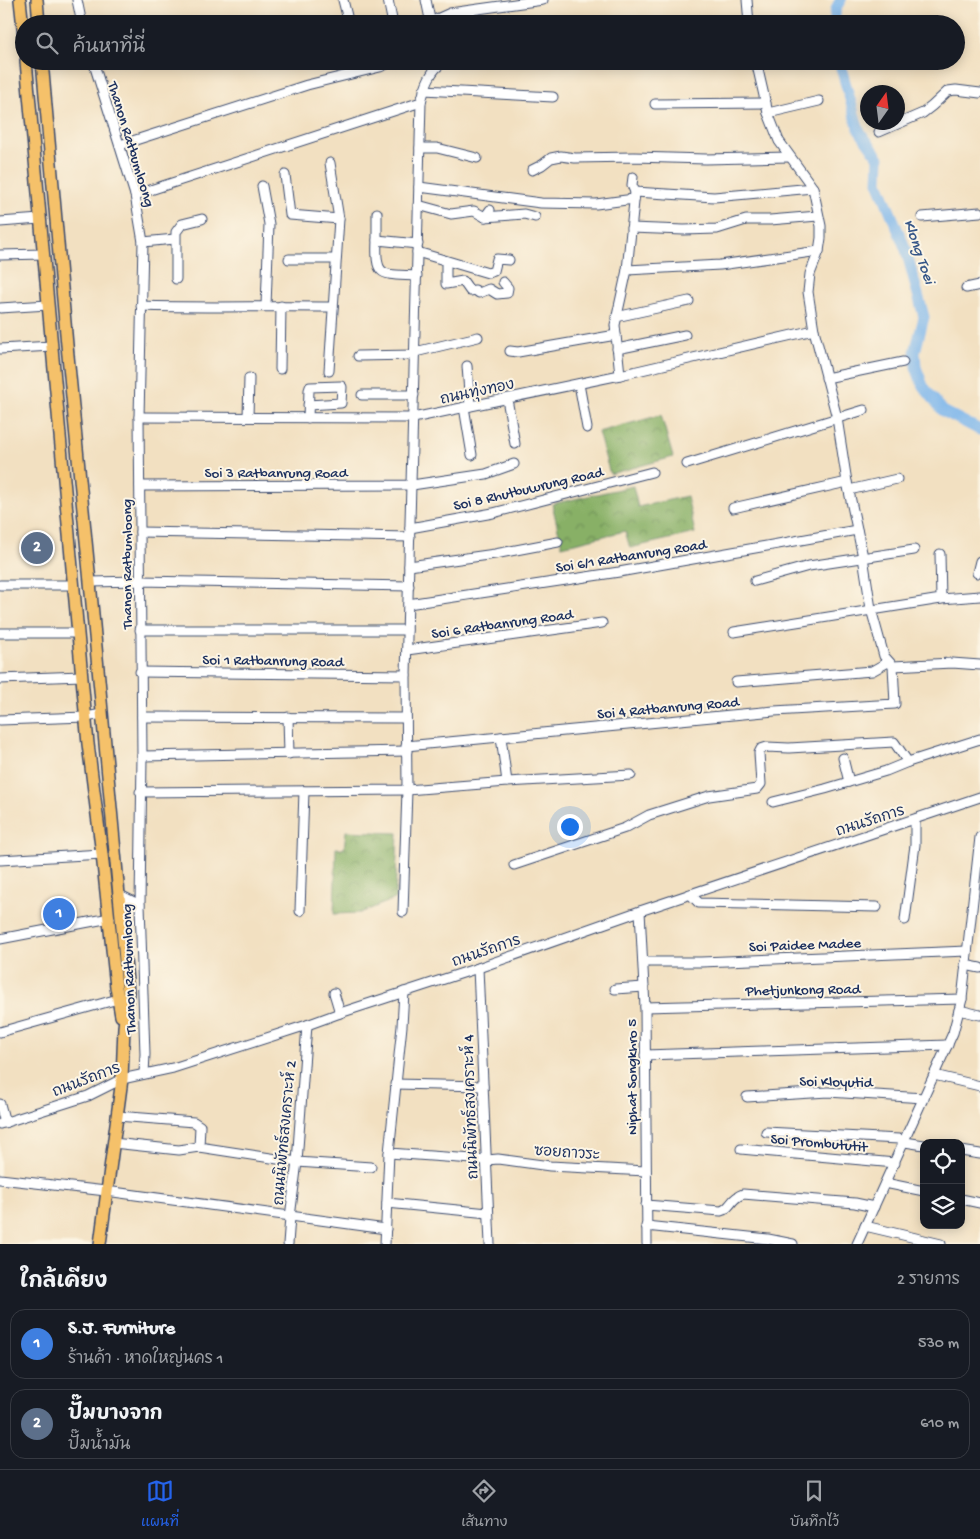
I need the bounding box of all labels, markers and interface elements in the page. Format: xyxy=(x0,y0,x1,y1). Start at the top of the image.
search box xyxy=(15,15,965,70)
icon: search xyxy=(33,29,61,57)
text: ค้นหาที่นี่ xyxy=(73,37,145,60)
street label: Thanon Ratbumloong xyxy=(102,79,158,209)
north arrow xyxy=(860,85,905,130)
water label: Klong Toei xyxy=(898,217,938,289)
street label: ถนนทุ่งทอง xyxy=(438,373,516,410)
street label: Soi 8 Rhutbuwrung Road xyxy=(452,464,606,516)
street label: Soi 3 Ratbanrung Road xyxy=(205,465,349,483)
street label: Thanon Ratbumloong xyxy=(119,499,137,630)
pin: 2 xyxy=(21,529,53,567)
street label: Soi 6/1 Ratbanrung Road xyxy=(555,536,709,578)
street label: Soi 6 Ratbanrung Road xyxy=(430,606,575,644)
street label: Soi 1 Ratbanrung Road xyxy=(202,652,345,672)
street label: Soi 4 Ratbanrung Road xyxy=(597,694,741,724)
street label: ถนนรัถการ xyxy=(833,800,907,842)
your location xyxy=(557,814,583,840)
pin: 1 xyxy=(43,895,75,933)
street label: Thanon Ratbumloong xyxy=(119,904,141,1035)
street label: ถนนรัถการ xyxy=(449,930,523,972)
street label: Soi Paidee Madee xyxy=(749,935,862,957)
street label: Phetjunkong Road xyxy=(744,981,862,1001)
street label: Niphat Songkhro 5 xyxy=(624,1019,642,1135)
street label: ถนนนิพัทธ์สงเคราะห์ 4 xyxy=(457,1034,484,1180)
street label: ถนนรัถการ xyxy=(49,1058,123,1102)
street label: ถนนนิพัทธ์สงเคราะห์ 2 xyxy=(268,1060,301,1206)
street label: Soi Kloyutid xyxy=(799,1073,874,1093)
street label: Soi Prombututit xyxy=(770,1131,870,1157)
map controls xyxy=(920,1139,965,1229)
button: locate xyxy=(920,1139,965,1184)
street label: ซอยถาวระ xyxy=(533,1143,600,1165)
button: layers xyxy=(920,1184,965,1229)
text: ใกล้เคียง xyxy=(20,1271,107,1296)
text: 2 รายการ xyxy=(897,1272,960,1291)
text: S.J. Furniture xyxy=(68,1318,175,1341)
text: 1 xyxy=(34,1335,40,1354)
text: 530 m xyxy=(918,1335,959,1354)
text: ร้านค้า · หาดใหญ่นคร 1 xyxy=(68,1351,223,1370)
text: ปั๊มบางจาก xyxy=(68,1404,163,1427)
text: 2 xyxy=(33,1415,41,1434)
text: 610 m xyxy=(920,1415,959,1434)
text: ปั๊มน้ำมัน xyxy=(68,1437,130,1456)
tab: แผนที่ xyxy=(141,1477,179,1532)
tab: เส้นทาง xyxy=(461,1477,507,1532)
tab: บันทึกไว้ xyxy=(790,1477,839,1532)

